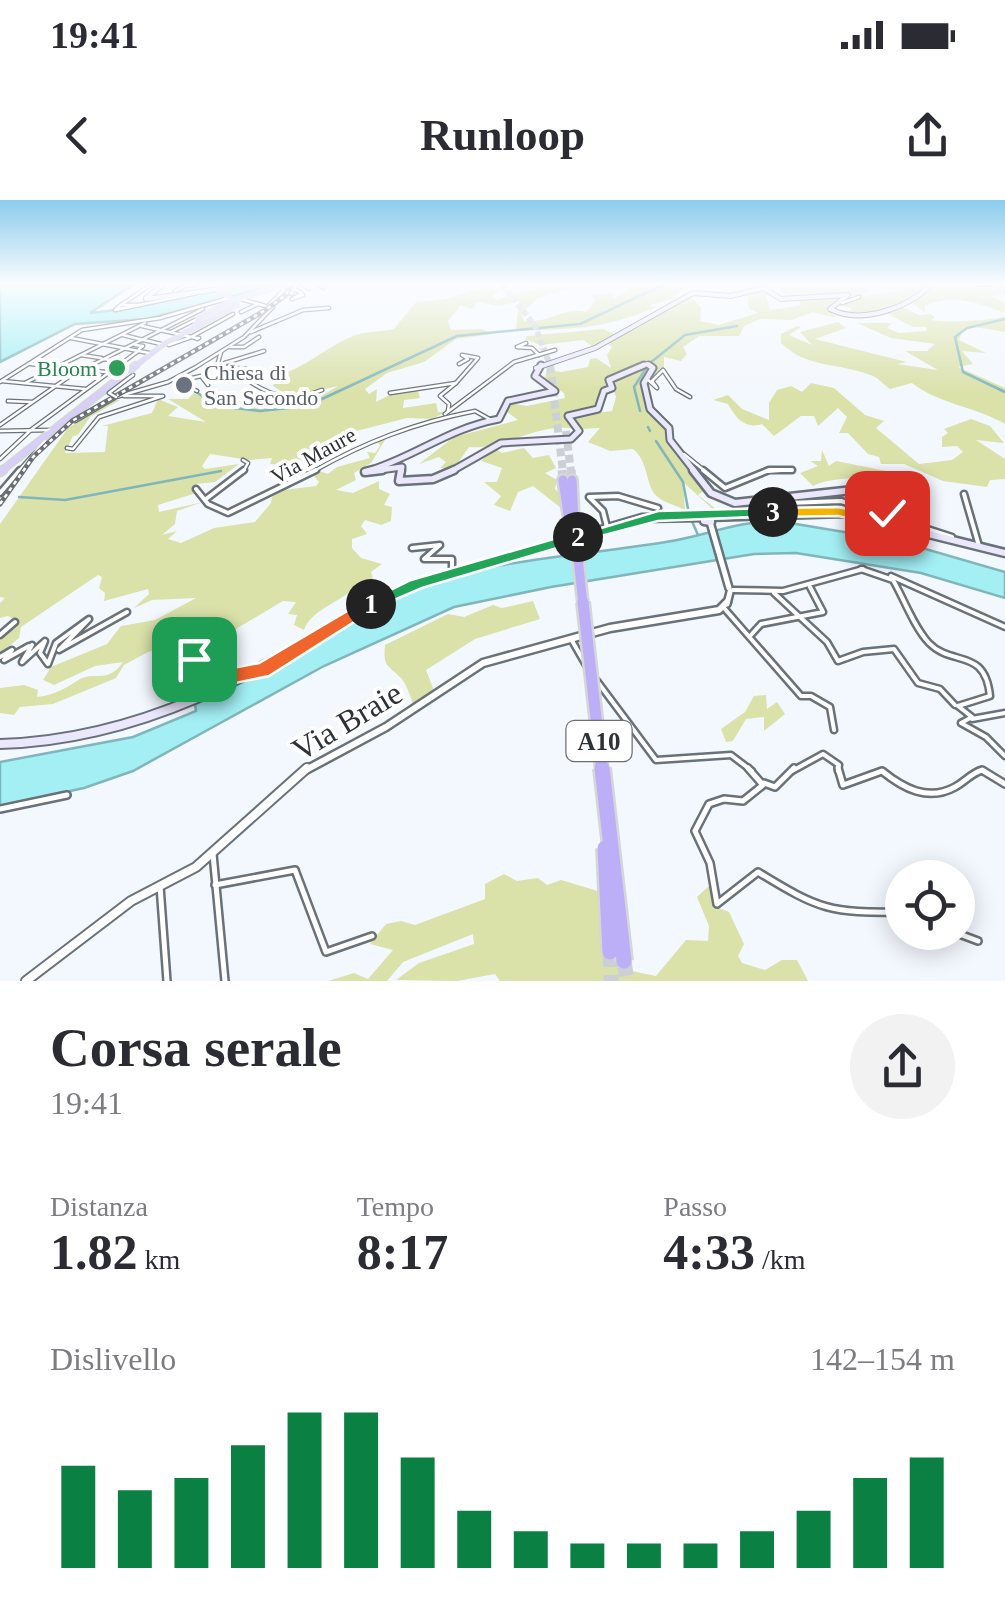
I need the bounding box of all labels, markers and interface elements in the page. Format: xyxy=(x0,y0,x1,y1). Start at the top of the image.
text: 19:41 xyxy=(50,14,139,56)
icon: back xyxy=(50,108,105,163)
icon: share xyxy=(900,108,955,163)
text: Runloop xyxy=(420,110,585,160)
place label: Bloom xyxy=(37,356,97,381)
marker: Bloom xyxy=(106,357,128,379)
place label: Chiesa di San Secondo xyxy=(204,360,318,410)
marker: Chiesa di San Secondo xyxy=(173,374,195,396)
street label: Via Maure xyxy=(266,422,360,489)
pin xyxy=(845,471,930,556)
icon: check xyxy=(860,486,915,541)
pin: 3 xyxy=(748,487,798,537)
text: 3 xyxy=(766,496,780,527)
pin: 2 xyxy=(553,512,603,562)
text: 2 xyxy=(571,521,585,552)
pin: 1 xyxy=(346,579,396,629)
text: 1 xyxy=(364,588,378,619)
pin xyxy=(152,617,237,702)
icon: arrive xyxy=(167,632,222,687)
street label: Via Braie xyxy=(286,674,408,768)
road number: A10 xyxy=(566,721,632,761)
map controls xyxy=(885,860,975,950)
button: locate xyxy=(885,860,975,950)
button: share xyxy=(850,1014,955,1119)
text: Corsa serale xyxy=(50,1017,342,1078)
text: 19:41 xyxy=(50,1085,123,1121)
text: Distanza xyxy=(50,1191,148,1222)
text: Tempo xyxy=(357,1191,434,1222)
text: Passo xyxy=(663,1191,727,1222)
text: 1.82 xyxy=(50,1224,138,1280)
text: 8:17 xyxy=(357,1224,448,1280)
text: 4:33 xyxy=(663,1224,755,1280)
text: km xyxy=(138,1244,180,1275)
text: /km xyxy=(755,1244,806,1275)
text: Dislivello xyxy=(50,1341,176,1377)
text: 142–154 m xyxy=(810,1341,955,1377)

